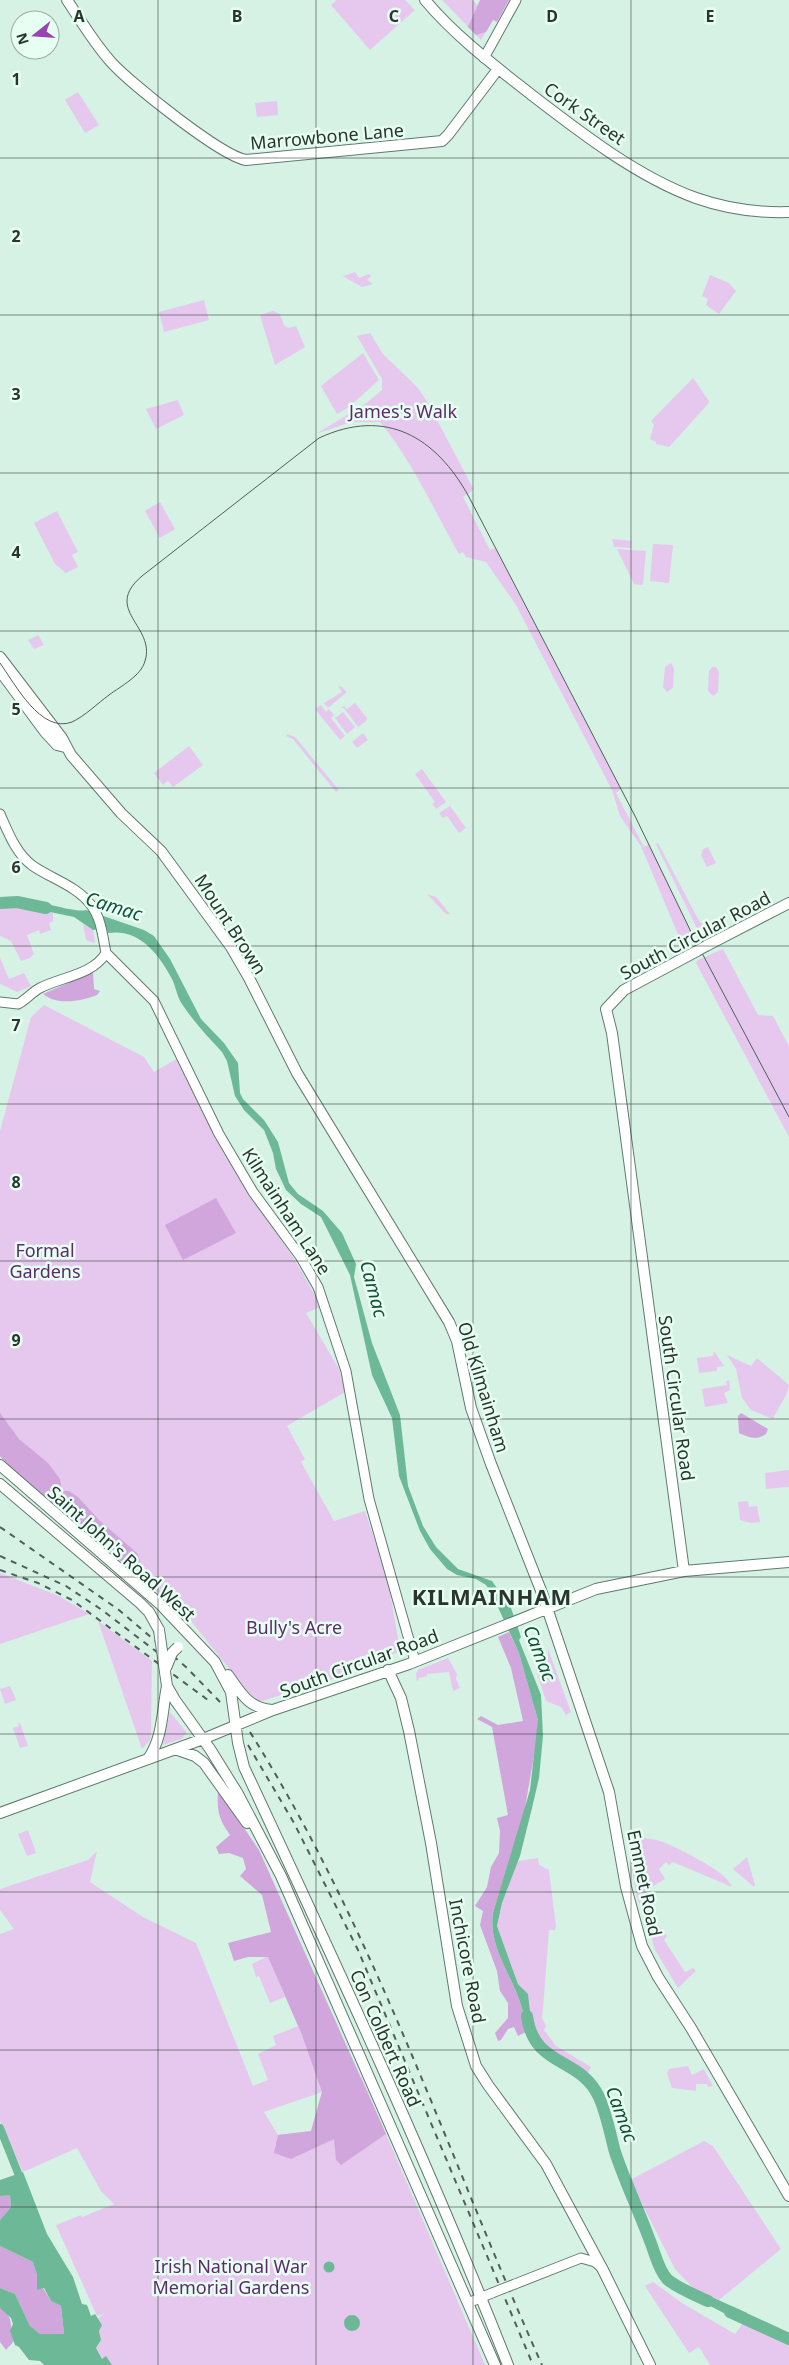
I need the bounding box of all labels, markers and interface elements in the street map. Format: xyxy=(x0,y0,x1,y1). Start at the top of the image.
text: A xyxy=(73,5,85,27)
text: B xyxy=(232,5,242,27)
text: C xyxy=(389,5,399,27)
text: D xyxy=(546,5,558,27)
text: E xyxy=(706,5,715,27)
north arrow xyxy=(10,10,60,60)
text: N xyxy=(11,31,33,47)
text: 1 xyxy=(11,68,21,90)
street label: Cork Street xyxy=(540,76,631,150)
street label: Marrowbone Lane xyxy=(249,117,405,155)
text: 2 xyxy=(11,225,21,247)
text: 3 xyxy=(11,383,21,405)
park label: James's Walk xyxy=(347,399,457,423)
text: 4 xyxy=(11,541,21,563)
text: 5 xyxy=(11,698,21,720)
text: 6 xyxy=(11,856,21,878)
street label: Mount Brown xyxy=(190,869,272,979)
water label: Camac xyxy=(82,885,146,927)
street label: South Circular Road xyxy=(616,885,774,985)
text: 7 xyxy=(11,1014,21,1036)
street label: Kilmainham Lane xyxy=(237,1143,337,1279)
text: 8 xyxy=(11,1171,21,1193)
park label: Formal Gardens xyxy=(9,1238,81,1283)
water label: Camac xyxy=(354,1258,394,1321)
street label: South Circular Road xyxy=(653,1314,701,1482)
street label: Old Kilmainham xyxy=(453,1319,515,1455)
text: 9 xyxy=(11,1329,21,1351)
street label: Saint John's Road West xyxy=(43,1480,201,1626)
district label: KILMAINHAM xyxy=(412,1581,572,1611)
park label: Bully's Acre xyxy=(246,1615,342,1639)
water label: Camac xyxy=(517,1621,563,1685)
street label: South Circular Road xyxy=(276,1623,442,1703)
street label: Emmet Road xyxy=(622,1828,668,1938)
street label: Inchicore Road xyxy=(444,1897,492,2025)
street label: Con Colbert Road xyxy=(345,1965,427,2111)
water label: Camac xyxy=(600,2082,644,2146)
park label: Irish National War Memorial Gardens xyxy=(153,2254,309,2299)

